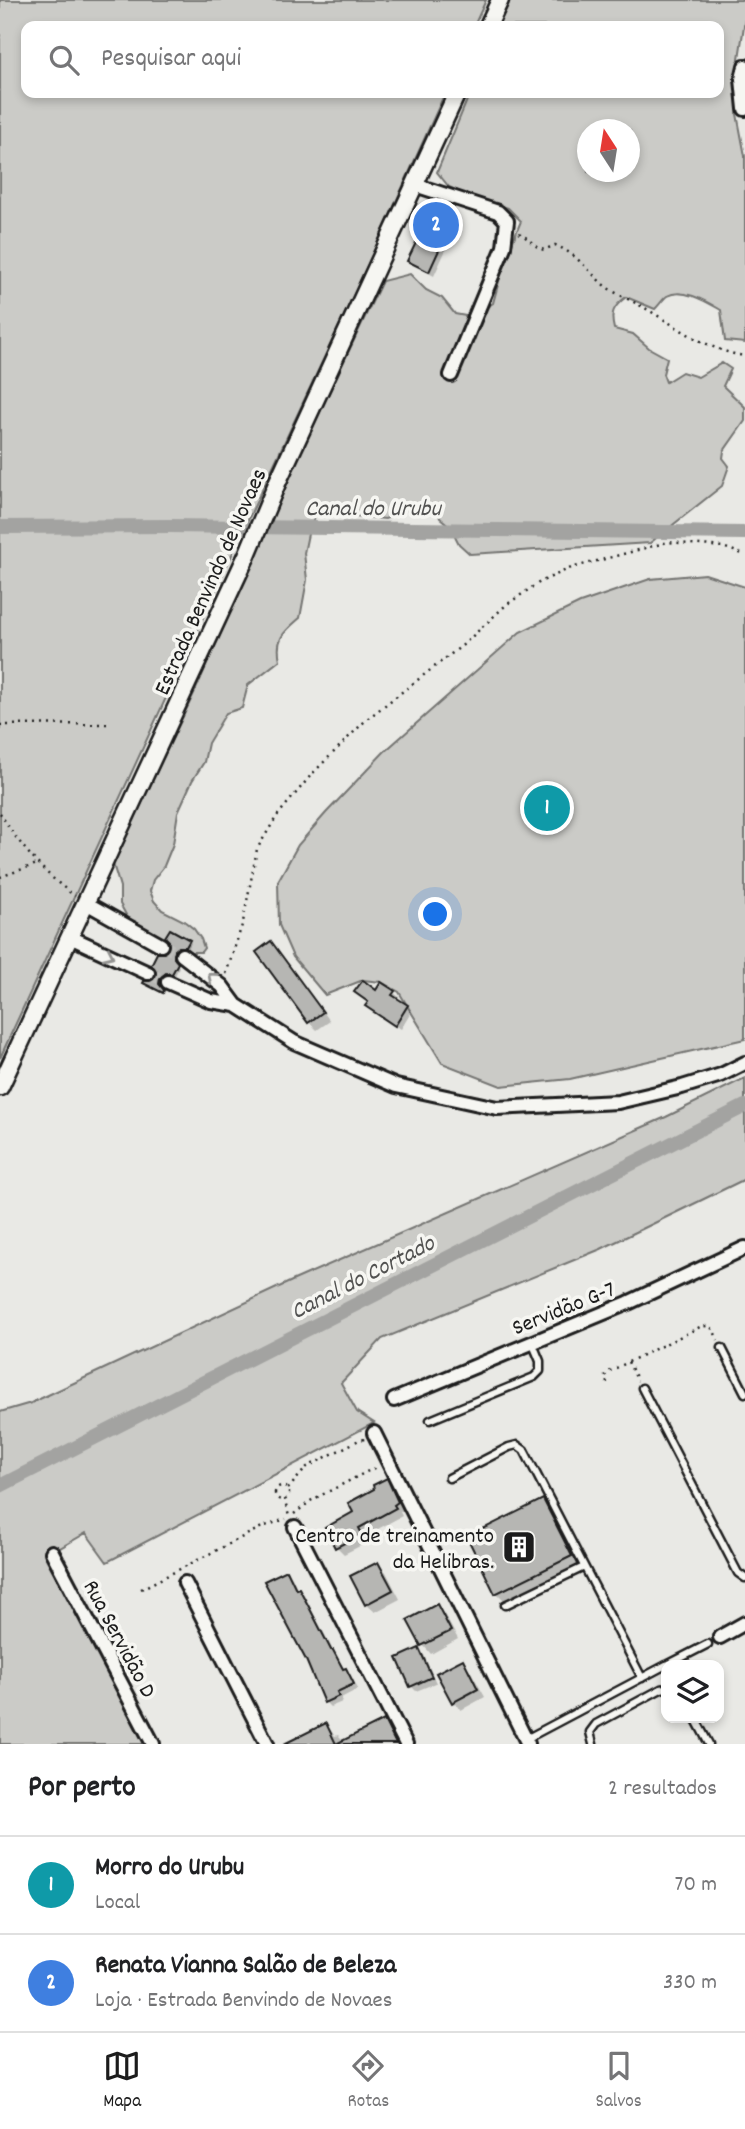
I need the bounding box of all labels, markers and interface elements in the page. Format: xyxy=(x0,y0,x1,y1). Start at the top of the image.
search box xyxy=(21,21,724,98)
icon: search xyxy=(45,41,83,79)
text: Pesquisar aqui xyxy=(101,41,241,78)
north arrow xyxy=(577,119,640,182)
pin: 2 xyxy=(413,199,459,251)
street label: Estrada Benvindo de Novaes xyxy=(147,464,277,701)
water label: Canal do Urubu xyxy=(305,493,442,527)
pin: 1 xyxy=(524,782,570,834)
your location xyxy=(418,897,452,931)
one-way arrow xyxy=(102,946,114,960)
one-way arrow xyxy=(208,973,221,985)
water label: Canal do Cortado xyxy=(285,1227,442,1330)
street label: Servidão G-7 xyxy=(508,1275,621,1346)
place label: Centro de treinamento da Helibras. xyxy=(295,1521,494,1580)
building icon: Centro de treinamento da Helibras. xyxy=(500,1528,538,1566)
street label: Rua Servidão D xyxy=(73,1575,163,1705)
map controls xyxy=(661,1660,724,1723)
button: layers xyxy=(661,1660,724,1723)
text: Por perto xyxy=(28,1768,136,1811)
text: 2 resultados xyxy=(608,1773,717,1806)
text: Morro do Urubu xyxy=(95,1850,244,1887)
text: 1 xyxy=(48,1869,54,1902)
text: 70 m xyxy=(675,1869,717,1902)
text: Local xyxy=(95,1887,140,1920)
text: Renata Vianna Salão de Beleza xyxy=(95,1948,396,1985)
text: 2 xyxy=(46,1967,56,2000)
text: 330 m xyxy=(663,1967,717,2000)
text: Loja · Estrada Benvindo de Novaes xyxy=(95,1985,392,2018)
tab: Mapa xyxy=(103,2047,141,2116)
tab: Rotas xyxy=(348,2047,389,2116)
tab: Salvos xyxy=(596,2047,642,2116)

